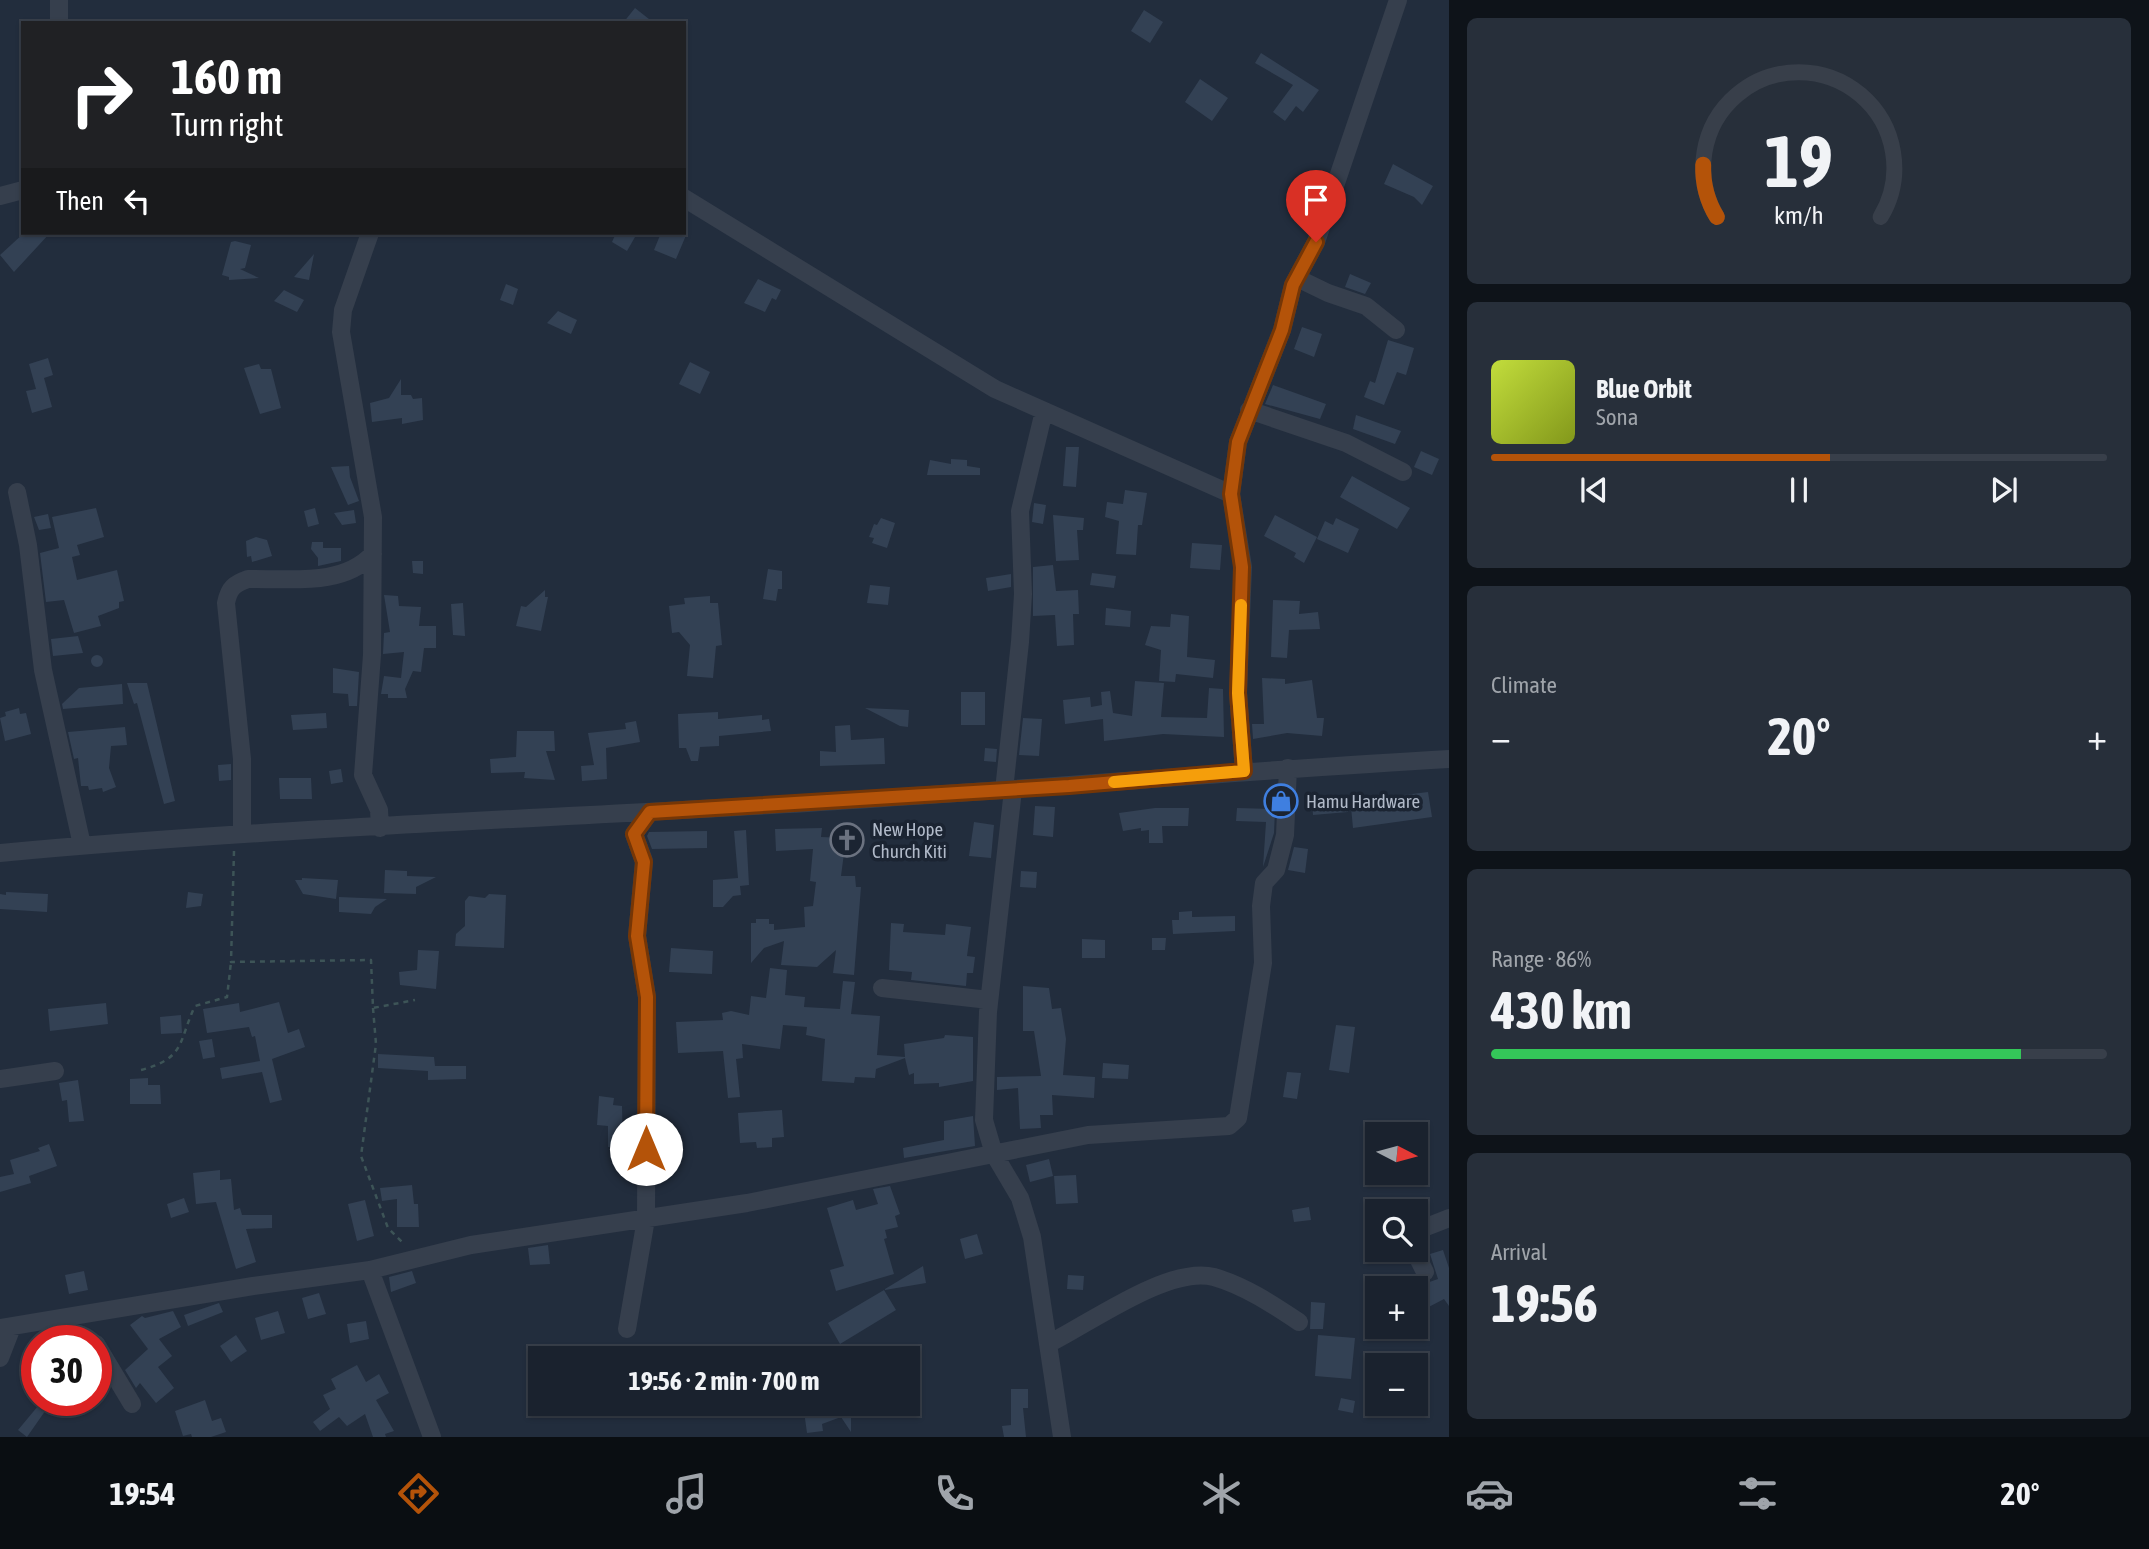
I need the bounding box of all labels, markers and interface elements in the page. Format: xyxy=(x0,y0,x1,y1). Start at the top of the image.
text: 160 m xyxy=(171,48,282,104)
icon: right xyxy=(56,49,147,140)
text: Turn right xyxy=(171,106,284,143)
text: 19 xyxy=(1765,119,1833,202)
pin xyxy=(1286,170,1346,242)
icon: arrive xyxy=(1297,181,1335,219)
icon: left xyxy=(118,182,156,220)
text: Then xyxy=(56,186,104,216)
text: km/h xyxy=(1774,201,1824,229)
text: Blue Orbit xyxy=(1596,374,1692,404)
text: Sona xyxy=(1596,404,1638,430)
icon: previous xyxy=(1575,471,1613,509)
icon: pause xyxy=(1780,471,1818,509)
icon: next xyxy=(1985,471,2023,509)
text: Climate xyxy=(1491,672,1557,698)
text: 20° xyxy=(1767,706,1831,766)
text: − xyxy=(1491,715,1511,758)
text: + xyxy=(2087,715,2107,758)
shop icon: Hamu Hardware xyxy=(1262,782,1300,820)
place label: Hamu Hardware xyxy=(1306,790,1420,812)
place label: New Hope Church Kiti xyxy=(872,818,947,862)
church icon: New Hope Church Kiti xyxy=(828,821,866,859)
text: Range · 86% xyxy=(1491,946,1591,972)
text: 430 km xyxy=(1491,980,1632,1040)
position arrow xyxy=(609,1112,683,1186)
north arrow xyxy=(1365,1122,1428,1185)
map controls xyxy=(1365,1122,1428,1416)
button: search xyxy=(1365,1199,1428,1262)
text: Arrival xyxy=(1491,1239,1547,1265)
text: 19:56 xyxy=(1491,1273,1598,1333)
button: + xyxy=(1365,1276,1428,1339)
speed limit sign: 30 xyxy=(21,1325,112,1416)
button: − xyxy=(1365,1353,1428,1416)
text: 19:56 · 2 min · 700 m xyxy=(629,1366,819,1396)
icon: directions xyxy=(394,1469,443,1518)
icon: music xyxy=(662,1469,711,1518)
icon: phone xyxy=(930,1469,979,1518)
icon: climate xyxy=(1197,1469,1246,1518)
icon: car xyxy=(1465,1469,1514,1518)
icon: filters xyxy=(1733,1469,1782,1518)
text: 19:54 xyxy=(109,1475,175,1512)
text: 20° xyxy=(2001,1475,2040,1512)

